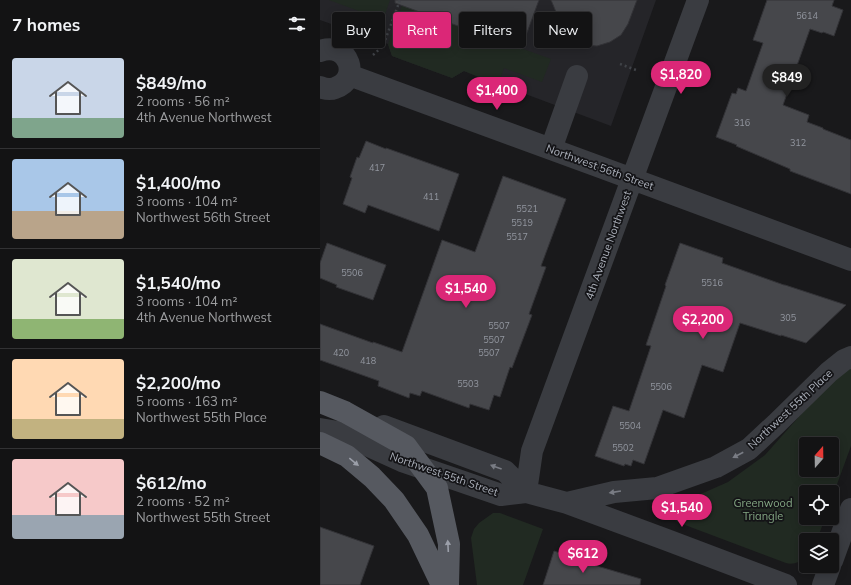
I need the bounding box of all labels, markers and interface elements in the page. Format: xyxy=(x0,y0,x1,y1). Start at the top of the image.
house number: 5614 xyxy=(796,10,818,21)
chip: Buy xyxy=(332,12,385,48)
chip: Rent xyxy=(393,12,451,48)
chip: Filters xyxy=(459,12,526,48)
chip: New xyxy=(534,12,592,48)
icon: filters xyxy=(286,13,308,35)
text: 7 homes xyxy=(12,14,80,35)
pin: $1,820 xyxy=(648,61,714,95)
pin: $849 xyxy=(763,64,811,98)
text: $1,820 xyxy=(660,66,702,82)
text: $849 xyxy=(771,69,803,85)
text: $849/mo xyxy=(136,72,207,93)
icon: home xyxy=(44,74,92,122)
pin: $1,400 xyxy=(464,77,530,111)
text: $1,400 xyxy=(476,82,518,98)
text: 2 rooms · 56 m² xyxy=(136,93,230,109)
text: 4th Avenue Northwest xyxy=(136,109,272,125)
house number: 316 xyxy=(734,117,750,128)
house number: 312 xyxy=(790,137,806,148)
street label: Northwest 56th Street xyxy=(544,141,656,193)
house number: 417 xyxy=(369,162,385,173)
text: $1,400/mo xyxy=(136,172,221,193)
icon: home xyxy=(44,175,92,223)
street label: 4th Avenue Northwest xyxy=(582,189,634,301)
house number: 411 xyxy=(423,191,439,202)
text: 3 rooms · 104 m² xyxy=(136,193,237,209)
house number: 5521 xyxy=(516,203,538,214)
text: Northwest 56th Street xyxy=(136,209,270,225)
house number: 5519 xyxy=(511,217,533,228)
house number: 5517 xyxy=(506,231,528,242)
house number: 5506 xyxy=(341,267,363,278)
text: $1,540/mo xyxy=(136,272,221,293)
icon: home xyxy=(44,275,92,323)
pin: $1,540 xyxy=(433,275,499,309)
house number: 5516 xyxy=(701,277,723,288)
text: $1,540 xyxy=(445,280,487,296)
text: 3 rooms · 104 m² xyxy=(136,293,237,309)
pin: $2,200 xyxy=(670,306,736,340)
text: 4th Avenue Northwest xyxy=(136,309,272,325)
text: $2,200 xyxy=(682,311,724,327)
house number: 305 xyxy=(780,312,797,323)
house number: 5507 xyxy=(488,320,510,331)
house number: 5507 xyxy=(483,334,505,345)
house number: 420 xyxy=(333,347,349,358)
house number: 5507 xyxy=(478,347,500,358)
house number: 418 xyxy=(360,355,376,366)
street label: Northwest 55th Place xyxy=(745,366,835,452)
text: $2,200/mo xyxy=(136,372,221,393)
icon: home xyxy=(44,375,92,423)
house number: 5503 xyxy=(457,378,479,389)
house number: 5506 xyxy=(650,381,672,392)
text: 5 rooms · 163 m² xyxy=(136,393,237,409)
text: Northwest 55th Place xyxy=(136,409,267,425)
house number: 5504 xyxy=(619,420,641,431)
north arrow xyxy=(799,437,839,477)
map controls xyxy=(799,437,839,573)
house number: 5502 xyxy=(612,442,634,453)
street label: Northwest 55th Street xyxy=(388,449,500,499)
one-way arrow xyxy=(732,452,744,459)
one-way arrow xyxy=(348,458,359,467)
one-way arrow xyxy=(490,464,502,470)
text: $612/mo xyxy=(136,472,207,493)
icon: home xyxy=(44,475,92,523)
button: locate xyxy=(799,485,839,525)
one-way arrow xyxy=(608,489,621,495)
text: 2 rooms · 52 m² xyxy=(136,493,230,509)
pin: $1,540 xyxy=(649,494,715,528)
park label: Greenwood Triangle xyxy=(734,496,792,523)
text: $1,540 xyxy=(661,499,703,515)
text: Northwest 55th Street xyxy=(136,509,270,525)
button: layers xyxy=(799,533,839,573)
one-way arrow xyxy=(445,540,452,552)
pin: $612 xyxy=(559,540,607,574)
text: $612 xyxy=(567,545,599,561)

